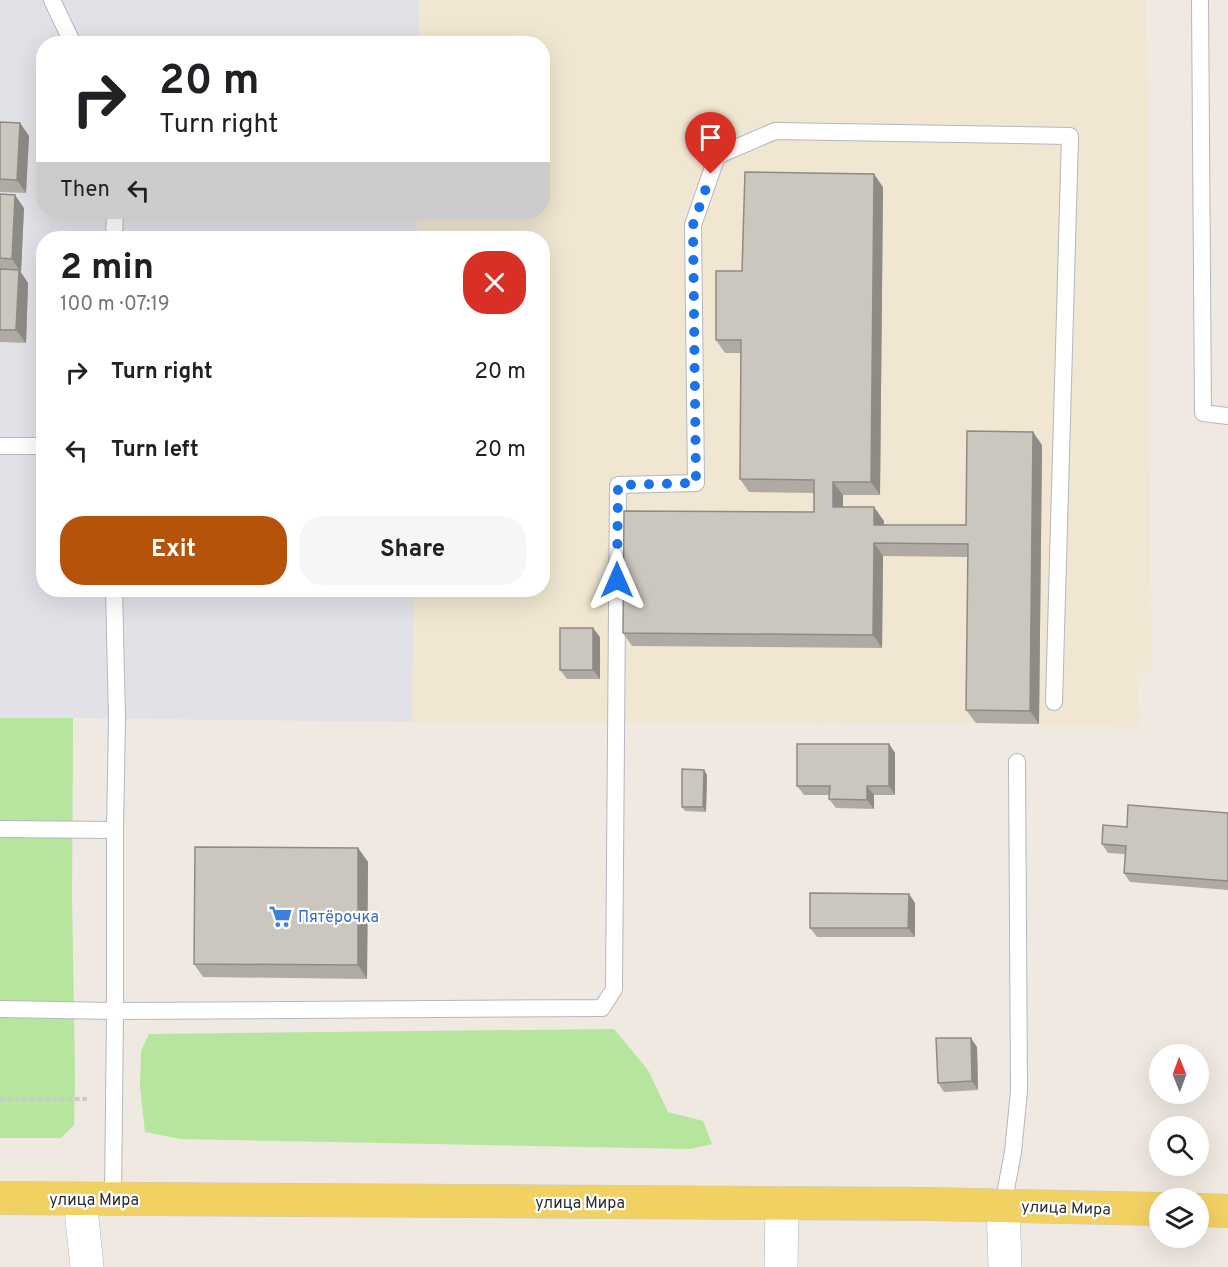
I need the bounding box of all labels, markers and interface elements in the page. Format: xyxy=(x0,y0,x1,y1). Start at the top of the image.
text: 20 m xyxy=(159,56,260,109)
icon: right xyxy=(60,60,138,138)
text: Turn right xyxy=(159,108,278,142)
pin xyxy=(685,112,736,174)
icon: arrive xyxy=(694,121,727,154)
icon: left xyxy=(122,174,155,207)
text: Then xyxy=(60,177,110,204)
text: 2 min xyxy=(60,246,154,292)
button: close xyxy=(463,251,526,314)
text: 100 m · 07:19 xyxy=(60,292,170,318)
icon: right xyxy=(60,356,93,389)
text: Turn right xyxy=(111,359,213,386)
text: 20 m xyxy=(475,359,526,386)
icon: left xyxy=(60,434,93,467)
text: Turn left xyxy=(111,437,199,464)
text: 20 m xyxy=(475,437,526,464)
button: Exit xyxy=(60,516,287,585)
button: Share xyxy=(299,516,526,585)
position arrow xyxy=(585,548,649,612)
supermarket icon: Пятёрочка xyxy=(267,903,293,929)
place label: Пятёрочка xyxy=(298,908,379,928)
north arrow xyxy=(1149,1044,1209,1104)
map controls xyxy=(1149,1044,1209,1248)
button: search xyxy=(1149,1116,1209,1176)
button: layers xyxy=(1149,1188,1209,1248)
street label: улица Мира xyxy=(49,1191,139,1211)
street label: улица Мира xyxy=(535,1194,625,1214)
street label: улица Мира xyxy=(1021,1197,1111,1221)

